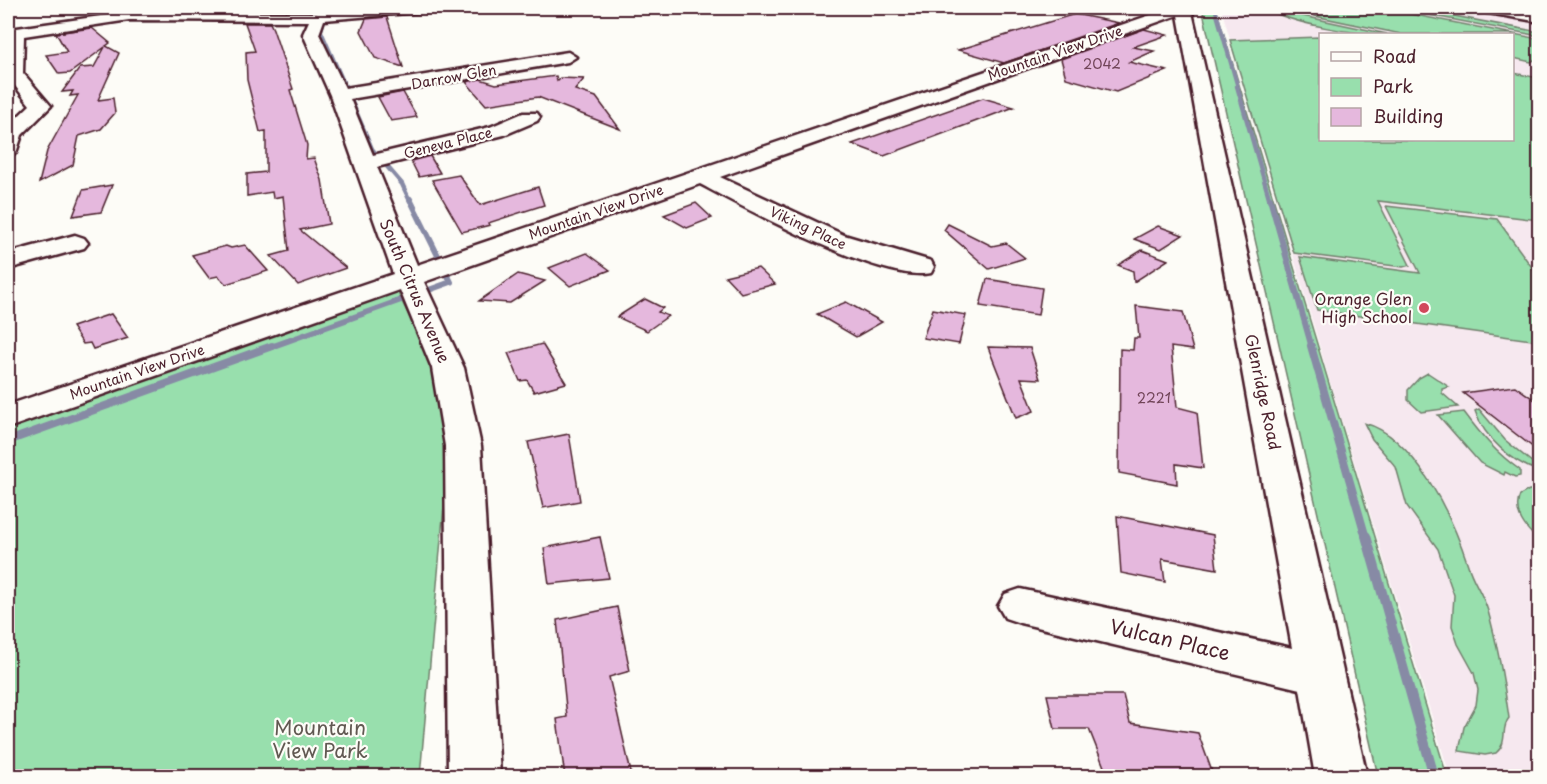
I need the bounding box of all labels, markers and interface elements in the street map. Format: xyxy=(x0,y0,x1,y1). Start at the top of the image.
street label: Mountain View Drive xyxy=(985,20,1125,85)
legend xyxy=(1319,33,1514,141)
text: Road xyxy=(1373,42,1417,69)
house number: 2042 xyxy=(1083,53,1121,74)
street label: Darrow Glen xyxy=(409,59,498,94)
text: Park xyxy=(1373,72,1413,99)
text: Building xyxy=(1373,102,1443,129)
street label: Geneva Place xyxy=(401,121,495,164)
street label: Mountain View Drive xyxy=(526,179,666,244)
street label: Viking Place xyxy=(766,201,850,254)
street label: South Citrus Avenue xyxy=(375,215,457,367)
place label: Orange Glen High School xyxy=(1314,286,1412,328)
marker: Orange Glen High School xyxy=(1417,301,1431,315)
street label: Glenridge Road xyxy=(1240,332,1288,452)
street label: Mountain View Drive xyxy=(67,339,207,404)
house number: 2221 xyxy=(1137,387,1171,408)
street label: Vulcan Place xyxy=(1107,611,1234,667)
park label: Mountain View Park xyxy=(272,712,368,765)

